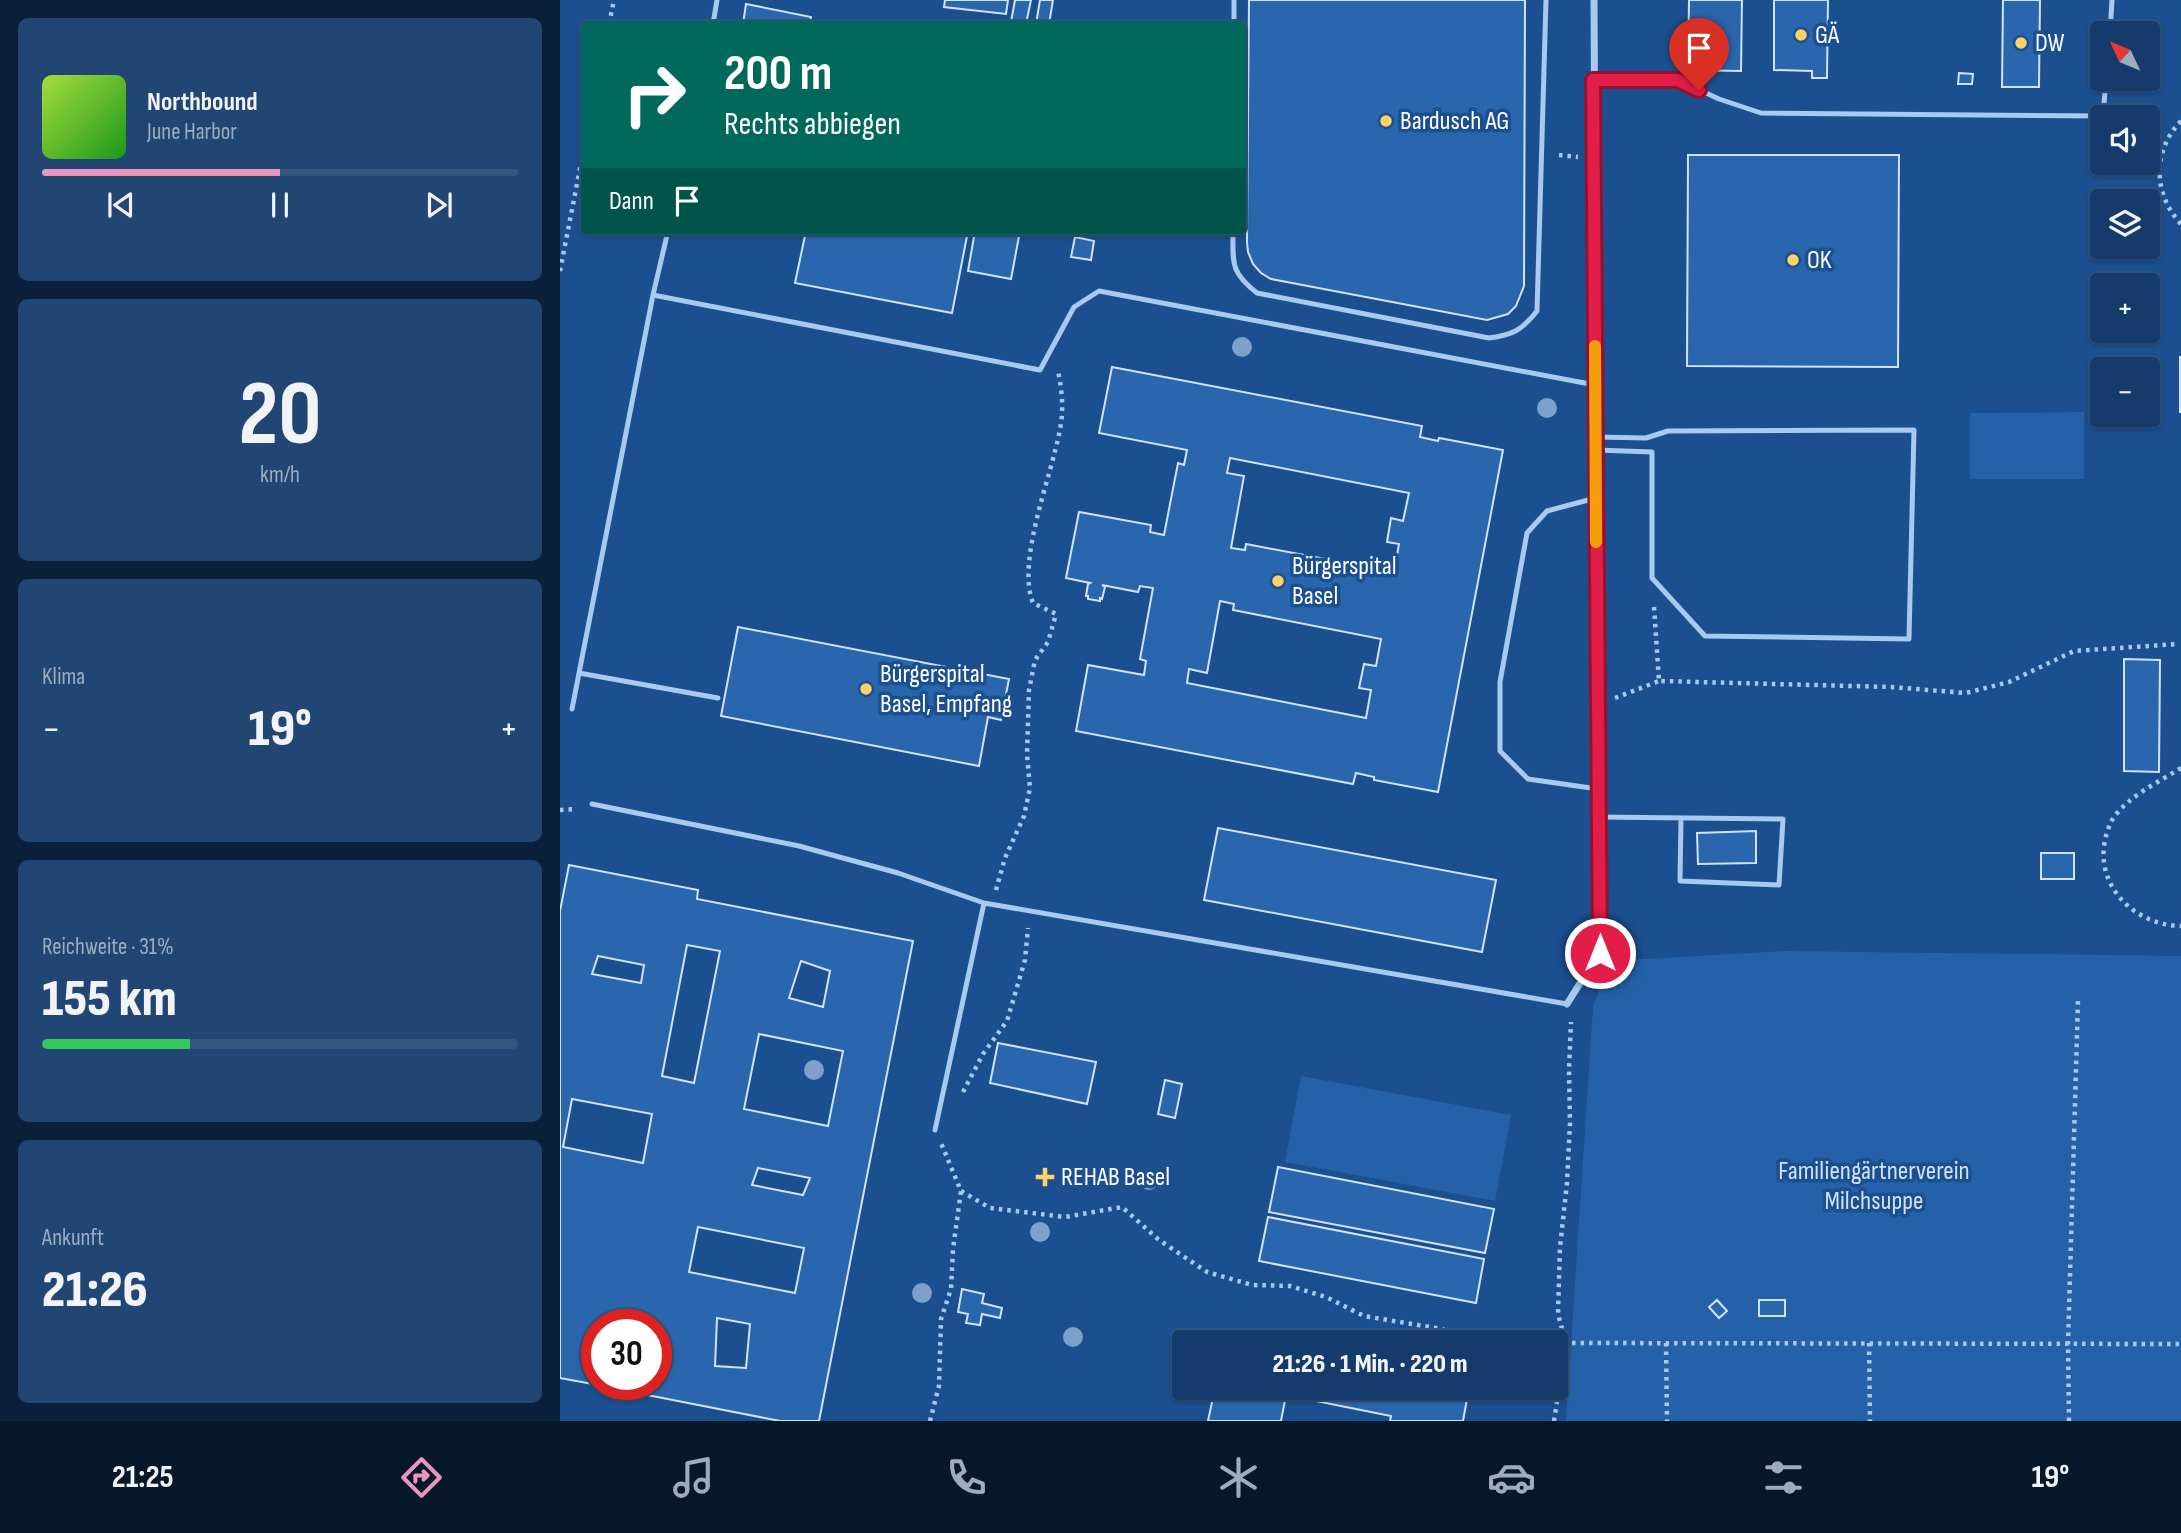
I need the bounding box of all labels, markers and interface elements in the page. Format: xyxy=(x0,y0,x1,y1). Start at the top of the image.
pin xyxy=(1669,18,1729,90)
place label: GÄ xyxy=(1815,20,1840,51)
north arrow xyxy=(2090,21,2160,91)
map controls xyxy=(2090,21,2160,427)
marker: GÄ xyxy=(1793,27,1809,43)
place label: DW xyxy=(2035,28,2065,59)
icon: arrive xyxy=(1680,29,1718,67)
marker: DW xyxy=(2013,35,2029,51)
text: 200 m xyxy=(724,45,832,104)
icon: right xyxy=(609,49,700,140)
text: Northbound xyxy=(147,87,258,118)
text: Rechts abbiegen xyxy=(724,105,901,144)
button: sound xyxy=(2090,105,2160,175)
place label: Bardusch AG xyxy=(1400,106,1509,137)
marker: Bardusch AG xyxy=(1378,113,1394,129)
text: June Harbor xyxy=(147,118,237,146)
icon: arrive xyxy=(668,182,706,220)
icon: previous xyxy=(102,186,140,224)
icon: pause xyxy=(261,186,299,224)
icon: next xyxy=(420,186,458,224)
text: Dann xyxy=(609,186,654,217)
button: layers xyxy=(2090,189,2160,259)
place label: OK xyxy=(1807,245,1832,276)
marker: OK xyxy=(1785,252,1801,268)
button: + xyxy=(2090,273,2160,343)
button: − xyxy=(2090,357,2160,427)
text: 20 xyxy=(238,361,322,470)
text: km/h xyxy=(260,461,300,489)
place label: Bürgerspital Basel xyxy=(1292,551,1397,612)
marker: Bürgerspital Basel xyxy=(1270,573,1286,589)
place label: Bürgerspital Basel, Empfang xyxy=(880,659,1012,720)
text: Klima xyxy=(42,663,85,691)
marker: Bürgerspital Basel, Empfang xyxy=(858,681,874,697)
text: 19° xyxy=(248,698,312,761)
text: − xyxy=(42,707,61,752)
text: + xyxy=(499,707,518,752)
position arrow xyxy=(1563,916,1637,990)
text: Reichweite · 31% xyxy=(42,933,174,961)
text: 155 km xyxy=(42,968,177,1031)
park label: Familiengärtnerverein Milchsuppe xyxy=(1778,1156,1970,1217)
place label: REHAB Basel xyxy=(1061,1162,1170,1193)
marker: REHAB Basel xyxy=(1035,1167,1055,1187)
text: Ankunft xyxy=(42,1224,104,1252)
text: 21:26 xyxy=(42,1259,148,1322)
speed limit sign: 30 xyxy=(581,1309,672,1400)
text: 21:26 · 1 Min. · 220 m xyxy=(1273,1349,1467,1380)
icon: directions xyxy=(397,1453,446,1502)
icon: music xyxy=(669,1453,718,1502)
icon: phone xyxy=(942,1453,991,1502)
icon: climate xyxy=(1214,1453,1263,1502)
icon: car xyxy=(1487,1453,1536,1502)
icon: filters xyxy=(1759,1453,1808,1502)
text: 21:25 xyxy=(112,1458,174,1497)
text: 19° xyxy=(2031,1458,2069,1497)

